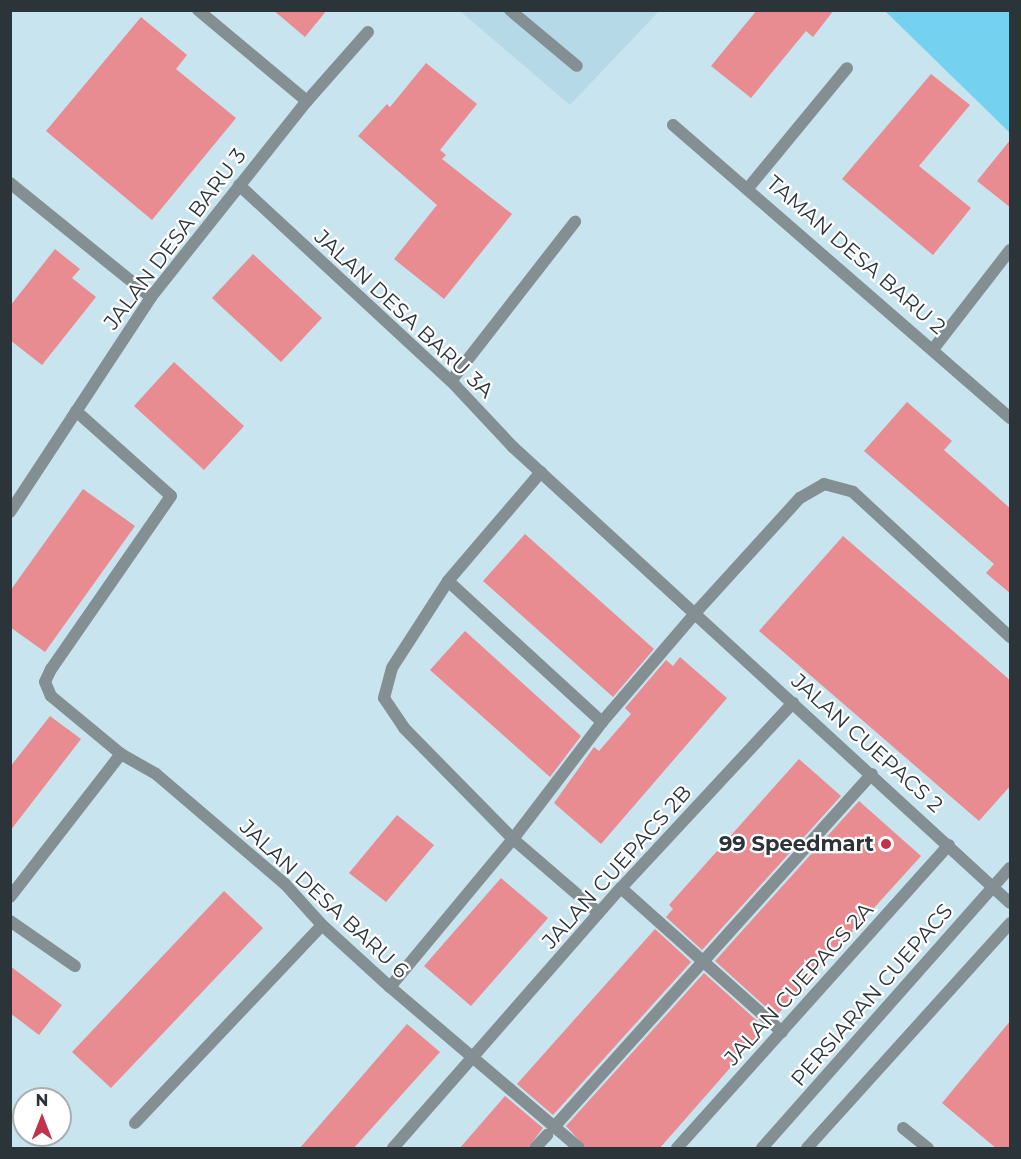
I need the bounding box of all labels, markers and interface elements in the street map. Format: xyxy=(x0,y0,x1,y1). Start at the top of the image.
street label: JALAN DESA BARU 3 xyxy=(99,144,251,334)
street label: TAMAN DESA BARU 2 xyxy=(761,170,951,340)
street label: JALAN DESA BARU 3A xyxy=(309,225,499,403)
street label: JALAN CUEPACS 2 xyxy=(786,668,948,818)
street label: JALAN CUEPACS 2B xyxy=(537,780,697,954)
street label: JALAN DESA BARU 6 xyxy=(235,814,413,984)
place label: 99 Speedmart xyxy=(719,831,874,857)
marker: 99 Speedmart xyxy=(879,837,893,851)
street label: JALAN CUEPACS 2A xyxy=(719,898,879,1070)
street label: PERSIARAN CUEPACS xyxy=(786,899,958,1091)
north arrow xyxy=(12,1087,72,1147)
text: N xyxy=(36,1091,48,1110)

